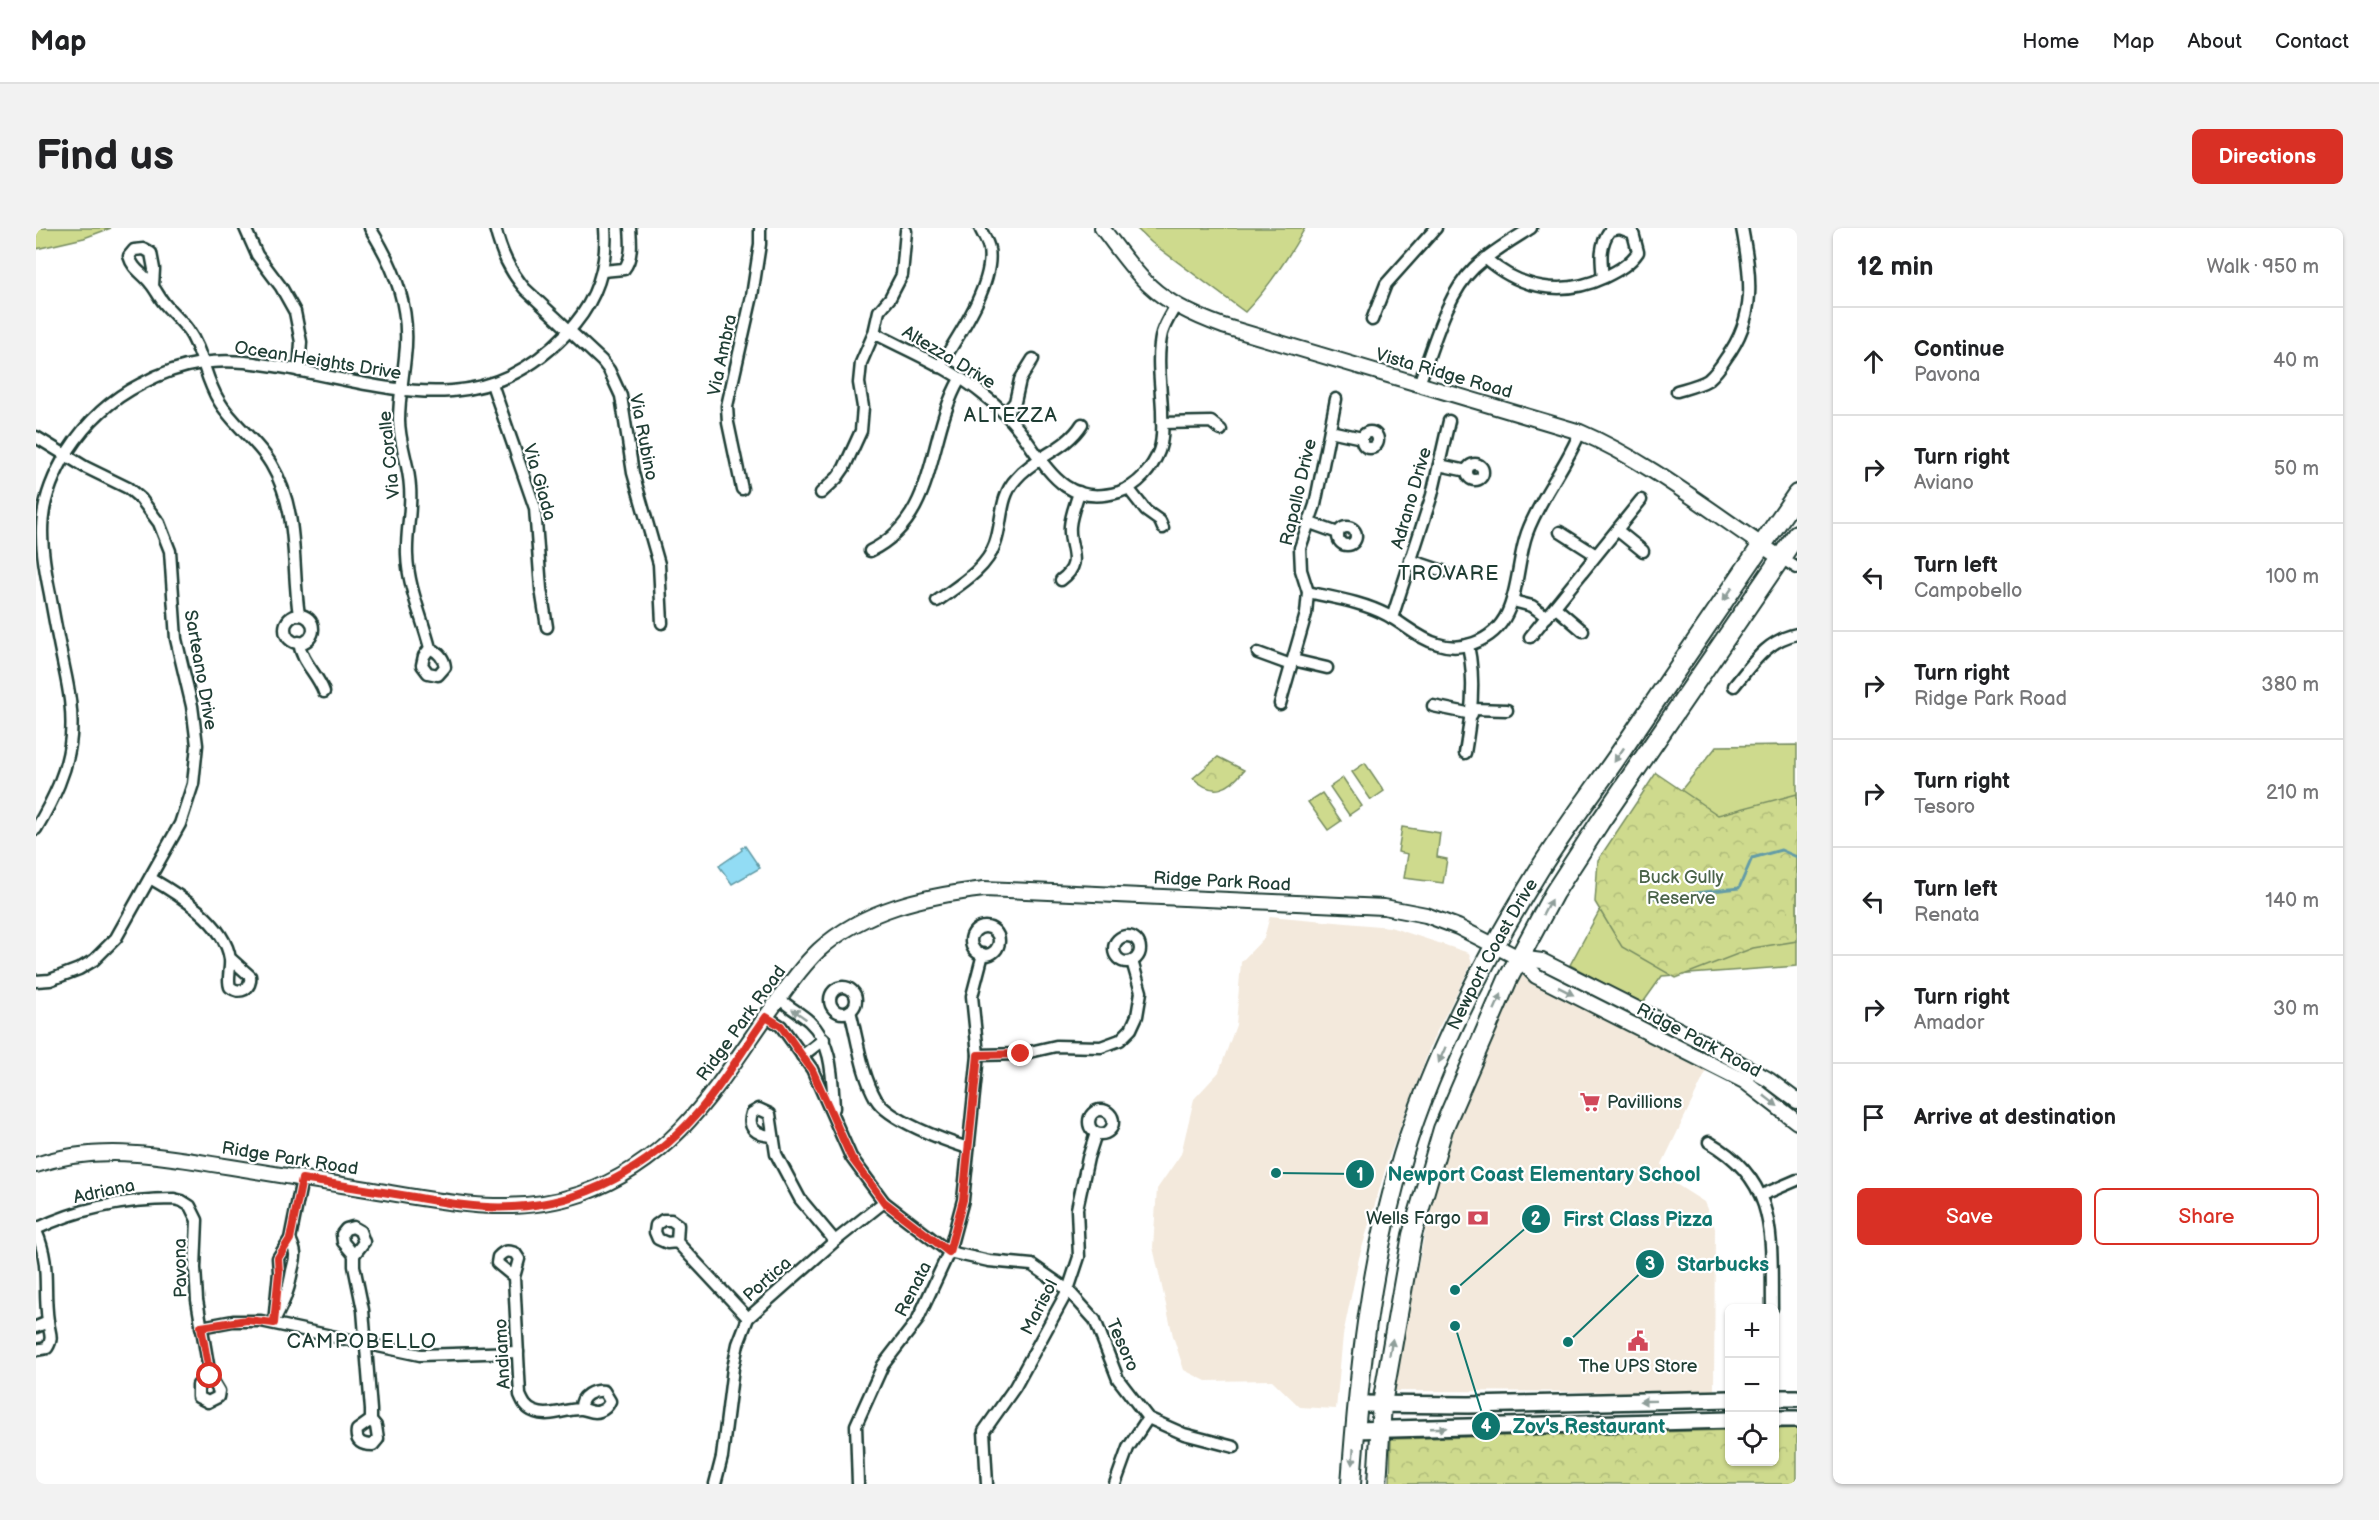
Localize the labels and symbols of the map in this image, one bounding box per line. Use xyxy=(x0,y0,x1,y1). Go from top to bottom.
street label: Via Ambra xyxy=(704,312,741,398)
street label: Altezza Drive xyxy=(898,321,999,394)
street label: Ocean Heights Drive xyxy=(233,337,403,384)
street label: Vista Ridge Road xyxy=(1373,344,1515,403)
street label: Via Rubino xyxy=(625,392,662,482)
district label: ALTEZZA xyxy=(964,404,1058,428)
street label: Via Coralle xyxy=(374,410,405,500)
street label: Rapallo Drive xyxy=(1276,436,1321,548)
street label: Via Giada xyxy=(519,441,560,523)
street label: Adrano Drive xyxy=(1387,445,1436,551)
district label: TROVARE xyxy=(1398,562,1500,586)
one-way arrow xyxy=(1723,585,1734,602)
street label: Sarteano Drive xyxy=(180,609,221,732)
one-way arrow xyxy=(1614,747,1625,763)
street label: Ridge Park Road xyxy=(1153,867,1291,896)
park label: Buck Gully Reserve xyxy=(1638,867,1725,909)
street label: Newport Coast Drive xyxy=(1443,875,1542,1033)
one-way arrow xyxy=(1542,898,1552,915)
street label: Ridge Park Road xyxy=(692,961,790,1085)
one-way arrow xyxy=(1558,986,1575,996)
one-way arrow xyxy=(1493,992,1503,1010)
street label: Ridge Park Road xyxy=(1633,999,1765,1082)
one-way arrow xyxy=(791,1008,807,1020)
route end xyxy=(1007,1040,1033,1066)
one-way arrow xyxy=(1437,1046,1447,1064)
supermarket icon: Pavillions xyxy=(1578,1090,1602,1114)
place label: Pavillions xyxy=(1607,1092,1682,1113)
one-way arrow xyxy=(1763,1094,1779,1107)
street label: Ridge Park Road xyxy=(220,1137,360,1180)
callout: Newport Coast Elementary School xyxy=(1345,1155,1712,1193)
text: Newport Coast Elementary School xyxy=(1387,1163,1701,1187)
text: 1 xyxy=(1356,1165,1364,1186)
street label: Adriana xyxy=(71,1175,137,1208)
callout: First Class Pizza xyxy=(1521,1200,1725,1238)
bank icon: Wells Fargo xyxy=(1466,1206,1490,1230)
place label: Wells Fargo xyxy=(1366,1208,1461,1229)
text: First Class Pizza xyxy=(1563,1208,1713,1232)
text: 2 xyxy=(1531,1209,1542,1230)
street label: Pavona xyxy=(169,1238,192,1298)
callout: Starbucks xyxy=(1635,1245,1782,1283)
street label: Portica xyxy=(739,1252,796,1306)
text: Starbucks xyxy=(1677,1253,1769,1277)
text: 3 xyxy=(1645,1254,1655,1275)
street label: Renata xyxy=(891,1258,936,1320)
street label: Marisol xyxy=(1017,1276,1062,1339)
street label: Tesoro xyxy=(1102,1316,1143,1375)
street label: Andiamo xyxy=(490,1318,515,1390)
public building icon: The UPS Store xyxy=(1626,1329,1650,1353)
district label: CAMPOBELLO xyxy=(286,1330,438,1354)
one-way arrow xyxy=(1387,1337,1396,1356)
place label: The UPS Store xyxy=(1579,1356,1698,1377)
route start xyxy=(196,1362,222,1388)
one-way arrow xyxy=(1639,1396,1658,1406)
callout: Zov's Restaurant xyxy=(1471,1407,1677,1445)
text: Zov's Restaurant xyxy=(1513,1415,1666,1439)
text: 4 xyxy=(1481,1416,1492,1437)
one-way arrow xyxy=(1429,1423,1448,1433)
one-way arrow xyxy=(1348,1448,1358,1467)

